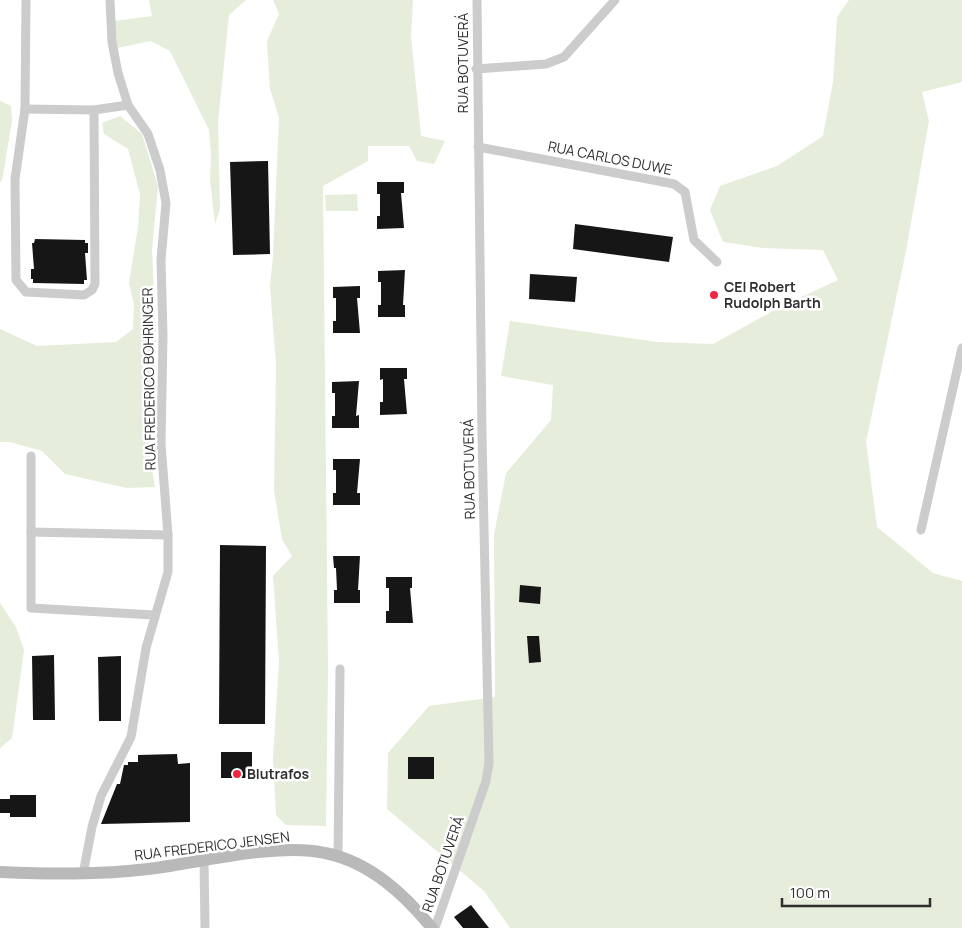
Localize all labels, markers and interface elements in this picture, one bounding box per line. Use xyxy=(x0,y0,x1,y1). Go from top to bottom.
street label: RUA BOTUVERÁ xyxy=(453,13,472,113)
street label: RUA CARLOS DUWE xyxy=(546,136,674,179)
place label: CEI Robert Rudolph Barth xyxy=(724,277,821,312)
street label: RUA FREDERICO BOHRINGER xyxy=(137,287,160,471)
marker: CEI Robert Rudolph Barth xyxy=(708,289,720,301)
street label: RUA BOTUVERÁ xyxy=(458,418,479,519)
place label: Blutrafos xyxy=(247,764,310,783)
marker: Blutrafos xyxy=(231,768,243,780)
street label: RUA BOTUVERÁ xyxy=(417,813,468,915)
street label: RUA FREDERICO JENSEN xyxy=(133,827,291,864)
scale bar xyxy=(782,876,930,908)
text: 100 m xyxy=(790,882,830,903)

